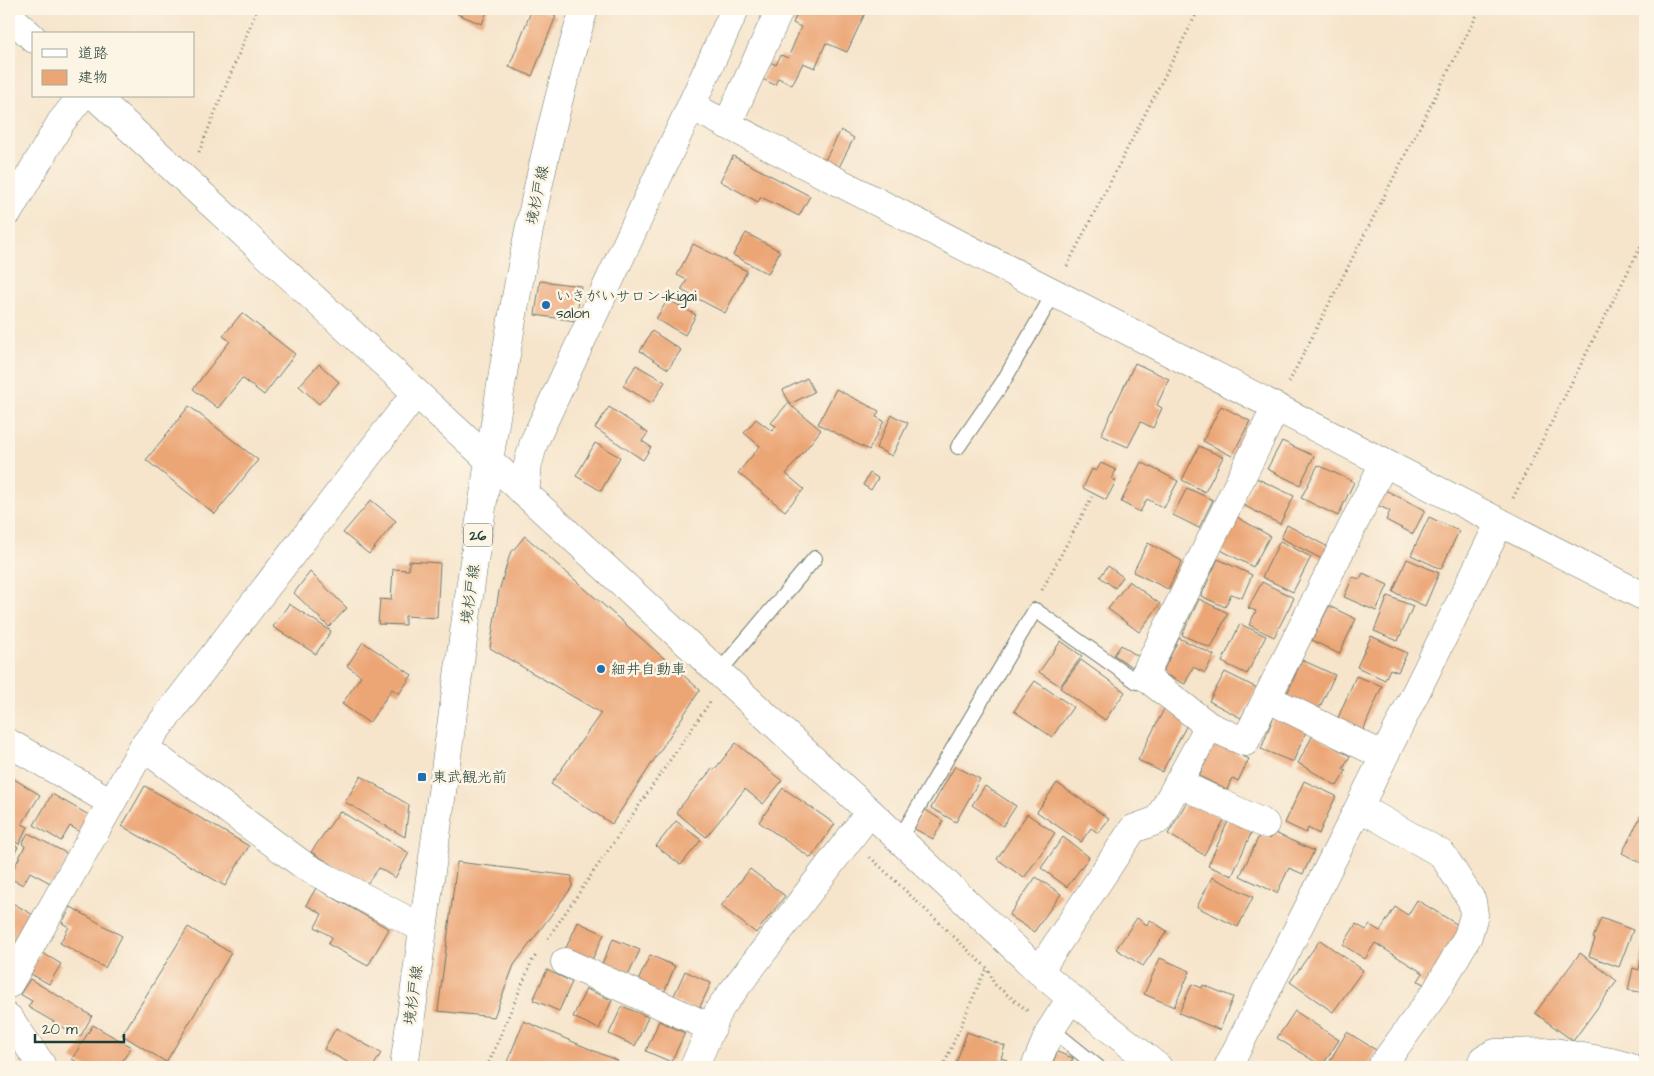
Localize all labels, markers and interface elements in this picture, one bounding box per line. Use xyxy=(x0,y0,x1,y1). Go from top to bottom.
legend xyxy=(32,32,195,98)
text: 道路 xyxy=(78,43,108,64)
text: 建物 xyxy=(78,67,108,88)
street label: 境杉戸線 xyxy=(521,164,554,227)
place label: いきがいサロン-ikigai salon xyxy=(556,286,697,324)
marker: いきがいサロン-ikigai salon xyxy=(540,299,552,311)
road number: 26 xyxy=(464,524,492,546)
street label: 境杉戸線 xyxy=(456,563,485,625)
place label: 細井自動車 xyxy=(611,659,686,680)
marker: 細井自動車 xyxy=(595,663,607,675)
place label: 東武観光前 xyxy=(432,767,507,788)
marker: 東武観光前 xyxy=(416,771,428,783)
street label: 境杉戸線 xyxy=(399,964,428,1026)
scale bar xyxy=(35,1011,124,1043)
text: 20 m xyxy=(42,1019,78,1040)

